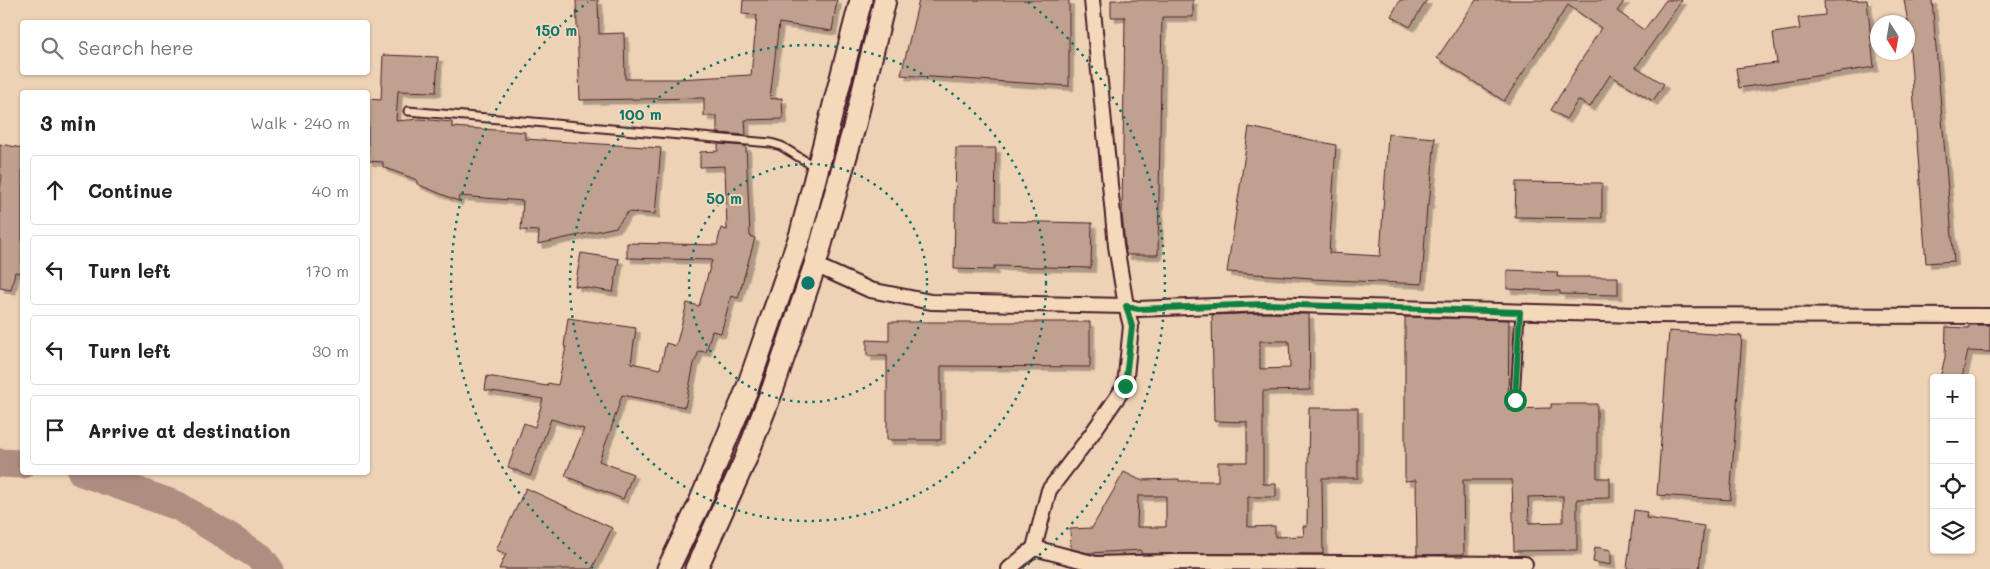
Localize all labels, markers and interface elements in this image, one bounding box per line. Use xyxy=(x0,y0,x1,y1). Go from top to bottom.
north arrow xyxy=(1870,15,1915,60)
search box xyxy=(20,20,370,75)
text: 150 m xyxy=(535,20,577,40)
icon: search xyxy=(38,34,66,62)
text: Search here xyxy=(78,35,194,60)
text: 100 m xyxy=(618,104,662,124)
text: 3 min xyxy=(40,109,96,136)
text: Walk · 240 m xyxy=(250,112,350,133)
icon: ahead xyxy=(41,176,69,204)
text: Continue xyxy=(88,178,173,203)
text: 40 m xyxy=(312,180,349,201)
text: 50 m xyxy=(706,188,742,208)
icon: left xyxy=(41,256,69,284)
text: Turn left xyxy=(88,258,171,283)
text: 170 m xyxy=(305,260,349,281)
centre of rings xyxy=(799,274,817,292)
icon: left xyxy=(41,336,69,364)
text: Turn left xyxy=(88,338,171,363)
text: 30 m xyxy=(312,340,349,361)
map controls xyxy=(1930,374,1975,554)
button: + xyxy=(1930,374,1975,419)
route end xyxy=(1114,375,1137,398)
route start xyxy=(1504,389,1527,412)
icon: arrive xyxy=(41,416,69,444)
text: Arrive at destination xyxy=(88,418,291,443)
button: − xyxy=(1930,419,1975,464)
button: locate xyxy=(1930,464,1975,509)
button: layers xyxy=(1930,509,1975,554)

